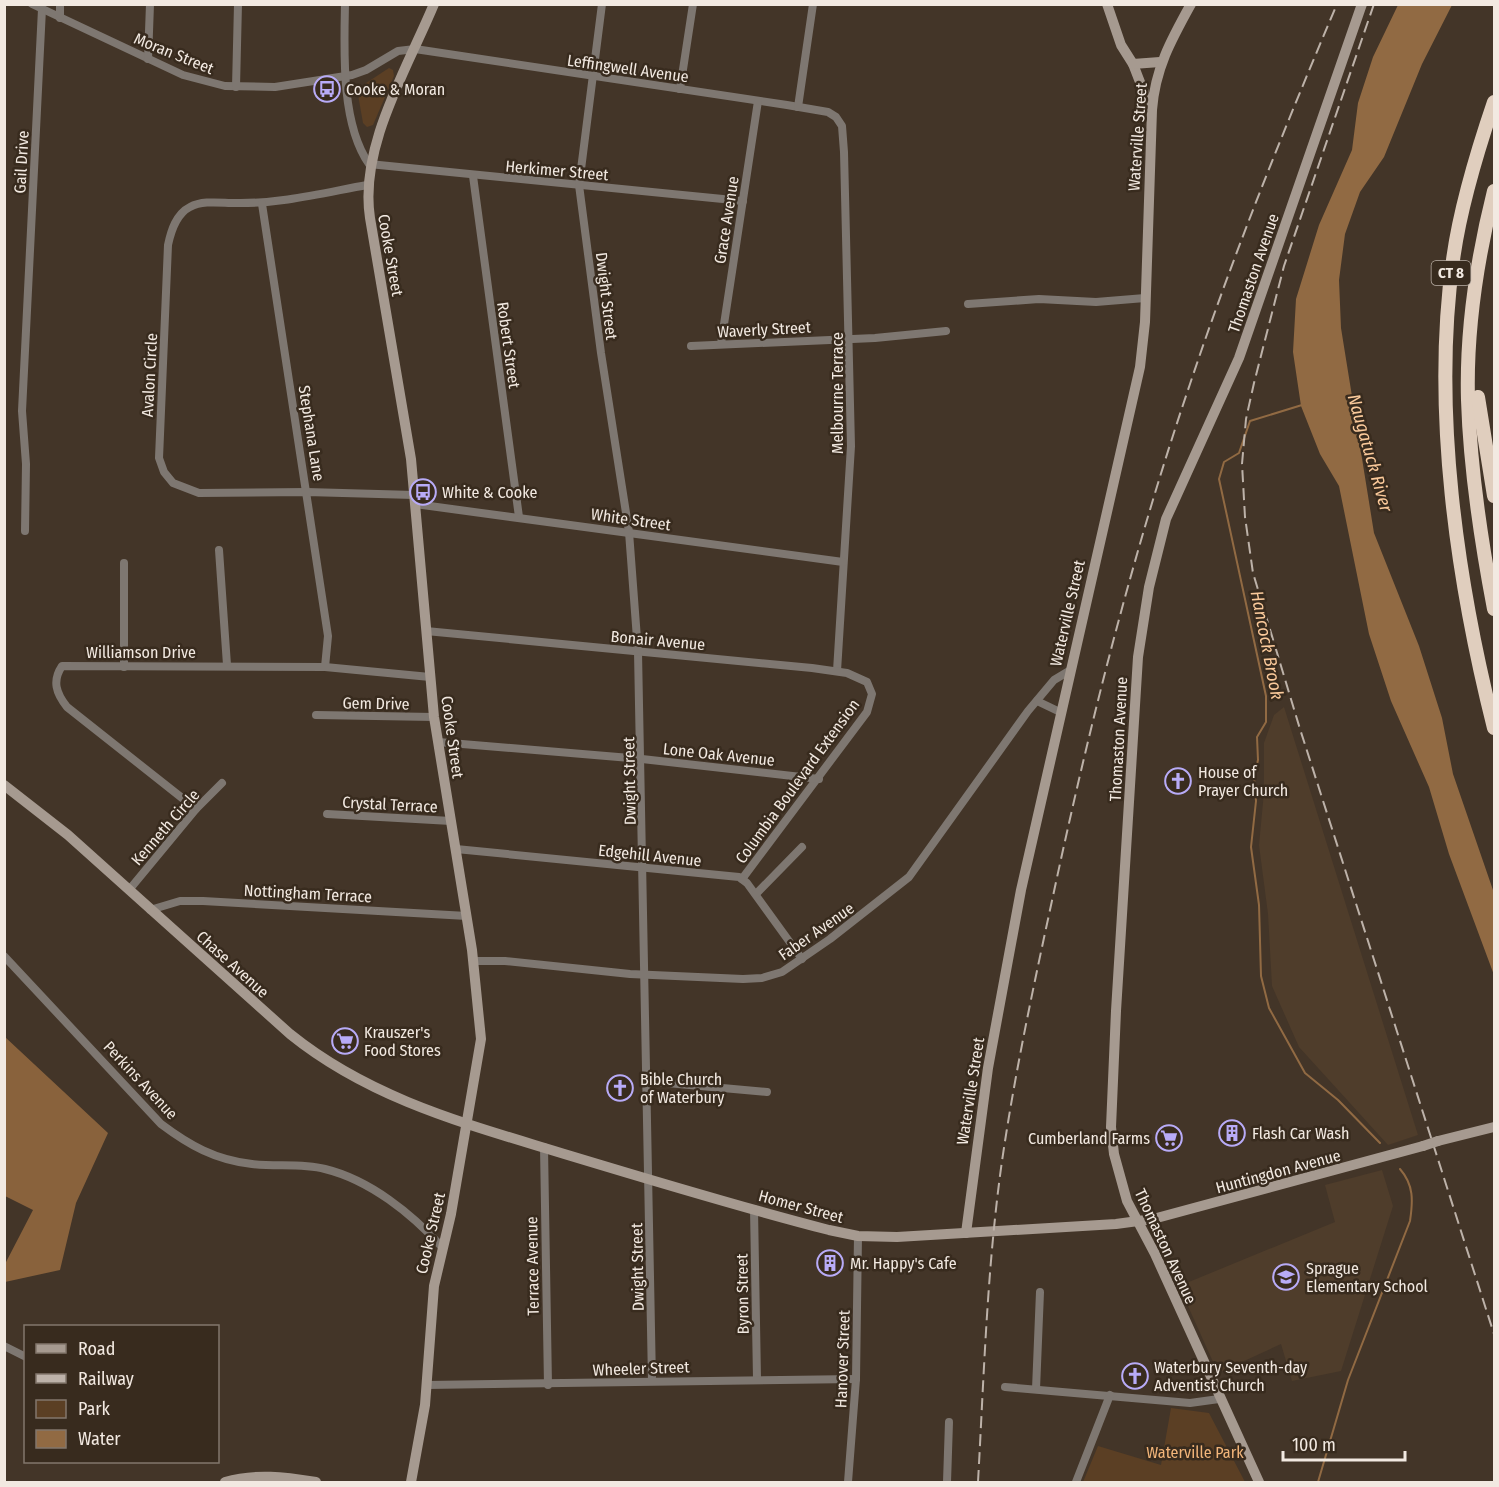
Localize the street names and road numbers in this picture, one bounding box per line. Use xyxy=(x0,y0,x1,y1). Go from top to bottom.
street label: Moran Street xyxy=(131,29,217,78)
street label: Leffingwell Avenue xyxy=(566,51,690,86)
street label: Waterville Street xyxy=(1124,82,1151,192)
street label: Gail Drive xyxy=(10,130,33,194)
street label: Herkimer Street xyxy=(505,157,610,185)
street label: Grace Avenue xyxy=(710,175,743,265)
street label: Thomaston Avenue xyxy=(1224,211,1283,335)
street label: Cooke Street xyxy=(374,213,407,298)
street label: Dwight Street xyxy=(592,251,621,342)
road number: CT 8 xyxy=(1432,261,1470,285)
street label: Robert Street xyxy=(493,301,524,390)
street label: Waverly Street xyxy=(717,318,812,341)
street label: Melbourne Terrace xyxy=(828,332,847,454)
street label: Avalon Circle xyxy=(138,333,161,417)
street label: Stephana Lane xyxy=(295,384,328,482)
street label: White Street xyxy=(590,504,673,535)
street label: Waterville Street xyxy=(1046,557,1089,668)
street label: Bonair Avenue xyxy=(610,627,706,654)
street label: Williamson Drive xyxy=(86,643,196,662)
street label: Thomaston Avenue xyxy=(1106,676,1131,802)
street label: Gem Drive xyxy=(342,693,410,714)
street label: Cooke Street xyxy=(437,695,468,780)
street label: Columbia Boulevard Extension xyxy=(731,695,863,867)
street label: Dwight Street xyxy=(619,736,640,825)
street label: Lone Oak Avenue xyxy=(662,739,776,770)
street label: Kenneth Circle xyxy=(127,785,204,869)
street label: Crystal Terrace xyxy=(342,793,438,816)
street label: Edgehill Avenue xyxy=(597,841,703,870)
street label: Nottingham Terrace xyxy=(243,881,373,906)
street label: Faber Avenue xyxy=(775,898,858,964)
street label: Chase Avenue xyxy=(193,927,273,1002)
street label: Waterville Street xyxy=(953,1035,988,1146)
street label: Perkins Avenue xyxy=(100,1037,182,1123)
street label: Huntingdon Avenue xyxy=(1213,1146,1343,1197)
street label: Homer Street xyxy=(756,1186,846,1227)
street label: Thomaston Avenue xyxy=(1131,1186,1201,1307)
street label: Cooke Street xyxy=(412,1190,449,1276)
street label: Terrace Avenue xyxy=(522,1216,543,1316)
street label: Dwight Street xyxy=(627,1222,648,1311)
street label: Byron Street xyxy=(732,1253,753,1335)
street label: Hanover Street xyxy=(831,1309,854,1408)
street label: Wheeler Street xyxy=(592,1357,691,1380)

